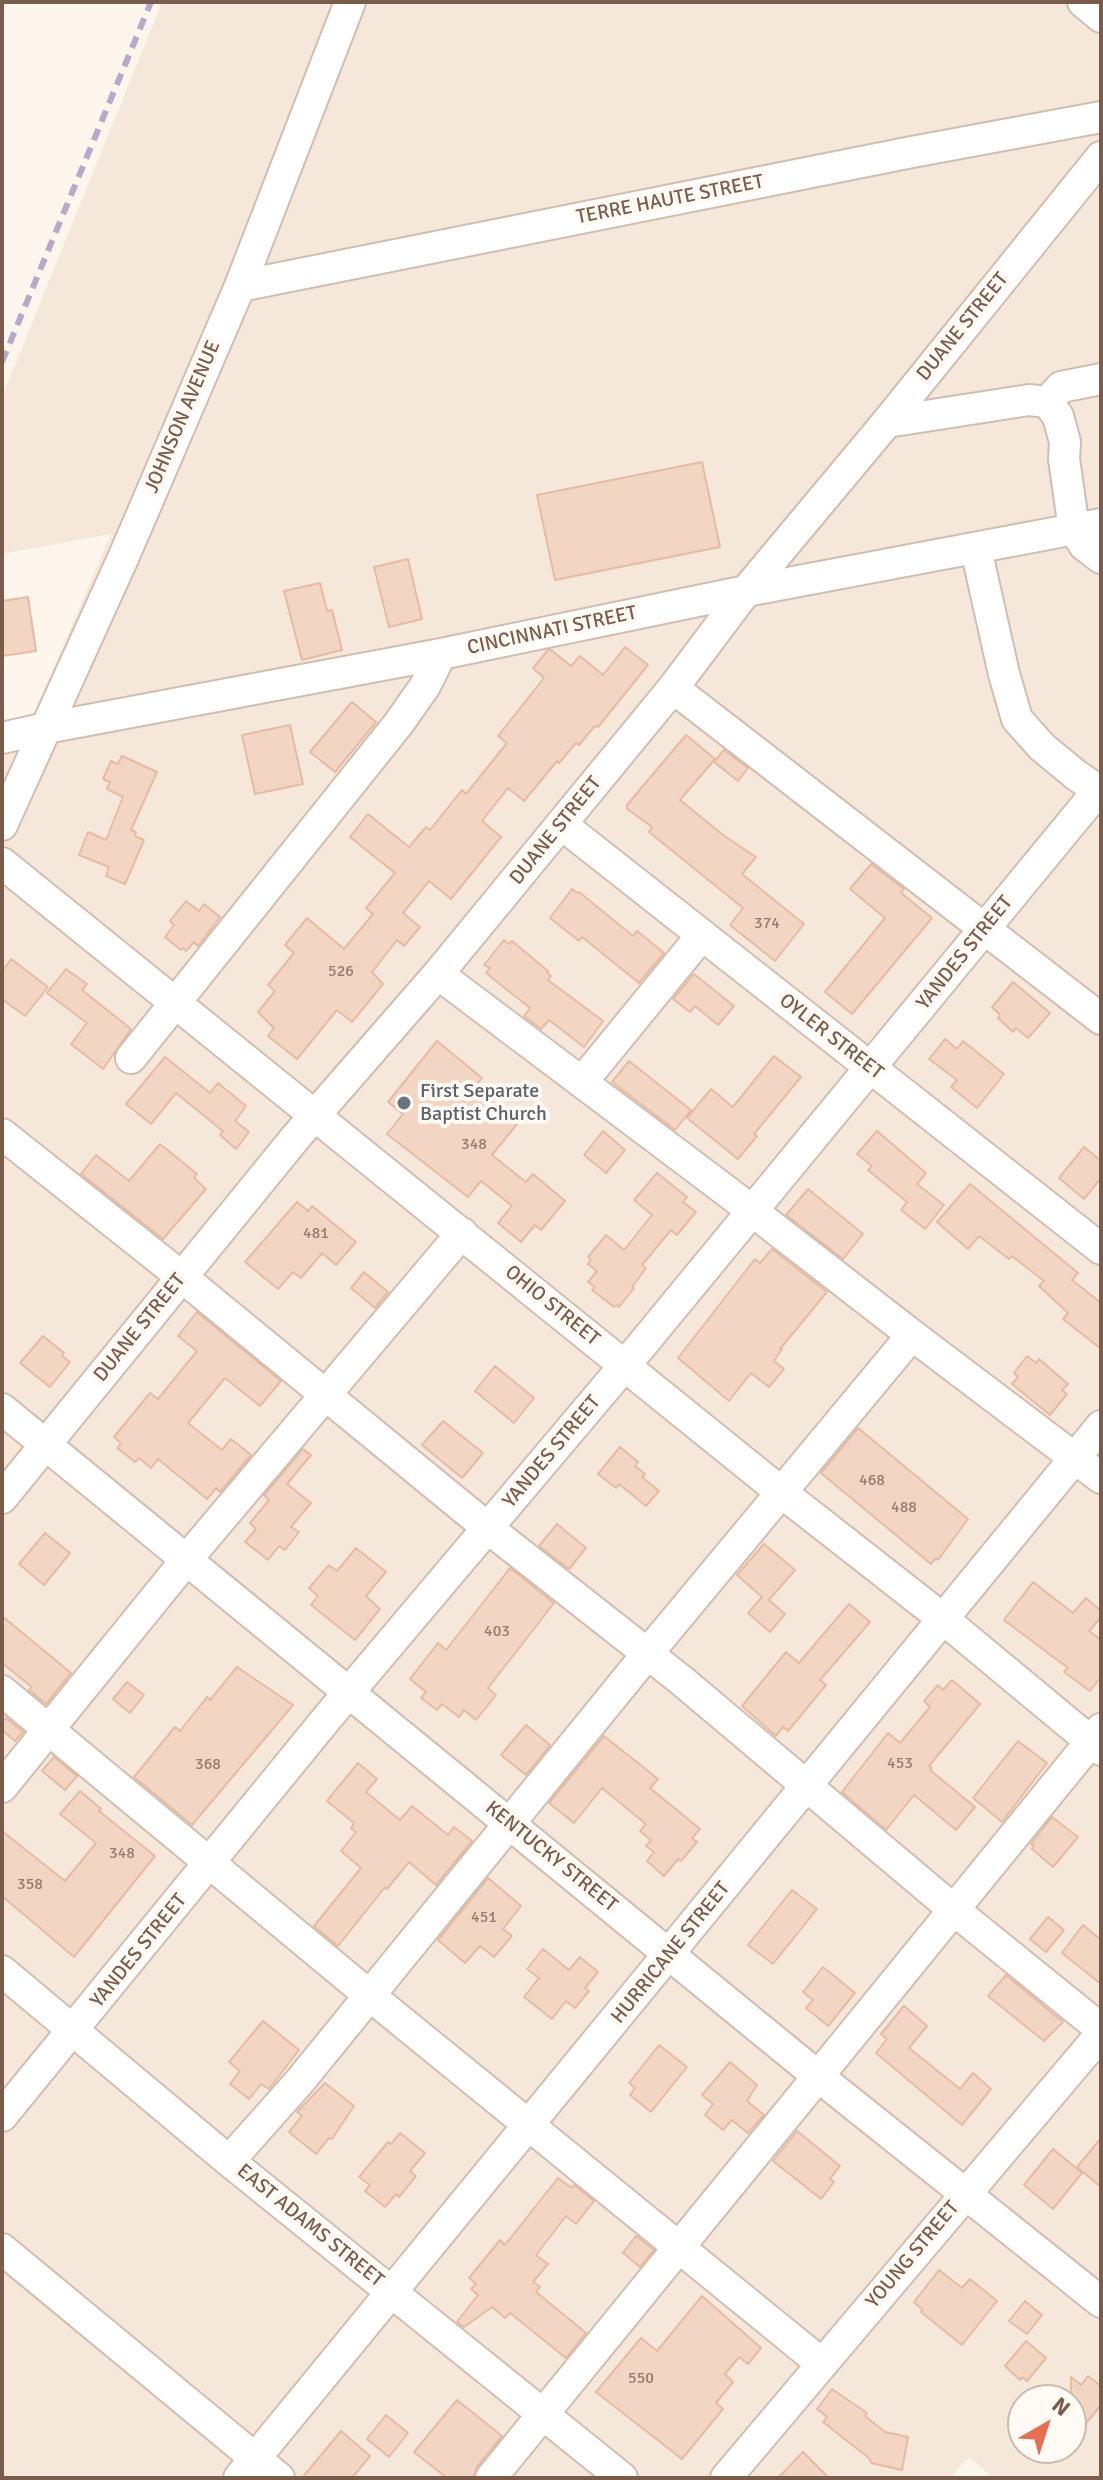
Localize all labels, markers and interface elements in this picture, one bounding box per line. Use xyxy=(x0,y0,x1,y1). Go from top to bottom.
street label: TERRE HAUTE STREET xyxy=(574,170,766,230)
street label: DUANE STREET xyxy=(912,268,1014,386)
street label: JOHNSON AVENUE xyxy=(140,337,226,497)
street label: CINCINNATI STREET xyxy=(465,601,639,661)
street label: DUANE STREET xyxy=(505,772,607,890)
street label: YANDES STREET xyxy=(912,891,1018,1015)
house number: 374 xyxy=(754,914,780,934)
house number: 526 xyxy=(328,962,354,982)
street label: OYLER STREET xyxy=(774,989,888,1085)
place label: First Separate Baptist Church xyxy=(420,1080,547,1127)
marker: First Separate Baptist Church xyxy=(395,1094,413,1112)
house number: 348 xyxy=(461,1135,487,1155)
house number: 481 xyxy=(303,1224,329,1244)
street label: OHIO STREET xyxy=(500,1260,604,1352)
street label: DUANE STREET xyxy=(89,1269,191,1387)
street label: YANDES STREET xyxy=(498,1391,606,1513)
house number: 468 xyxy=(859,1471,885,1491)
house number: 488 xyxy=(891,1498,917,1518)
house number: 403 xyxy=(484,1622,510,1642)
house number: 453 xyxy=(887,1754,913,1774)
house number: 368 xyxy=(195,1755,221,1775)
street label: KENTUCKY STREET xyxy=(480,1796,622,1918)
house number: 348 xyxy=(109,1844,135,1864)
house number: 358 xyxy=(17,1875,43,1895)
street label: HURRICANE STREET xyxy=(607,1877,735,2029)
street label: YANDES STREET xyxy=(86,1889,192,2013)
house number: 451 xyxy=(471,1908,497,1928)
street label: EAST ADAMS STREET xyxy=(232,2159,388,2293)
street label: YOUNG STREET xyxy=(861,2197,965,2313)
house number: 550 xyxy=(628,2369,654,2389)
north arrow xyxy=(1007,2384,1087,2464)
text: N xyxy=(1047,2391,1076,2422)

